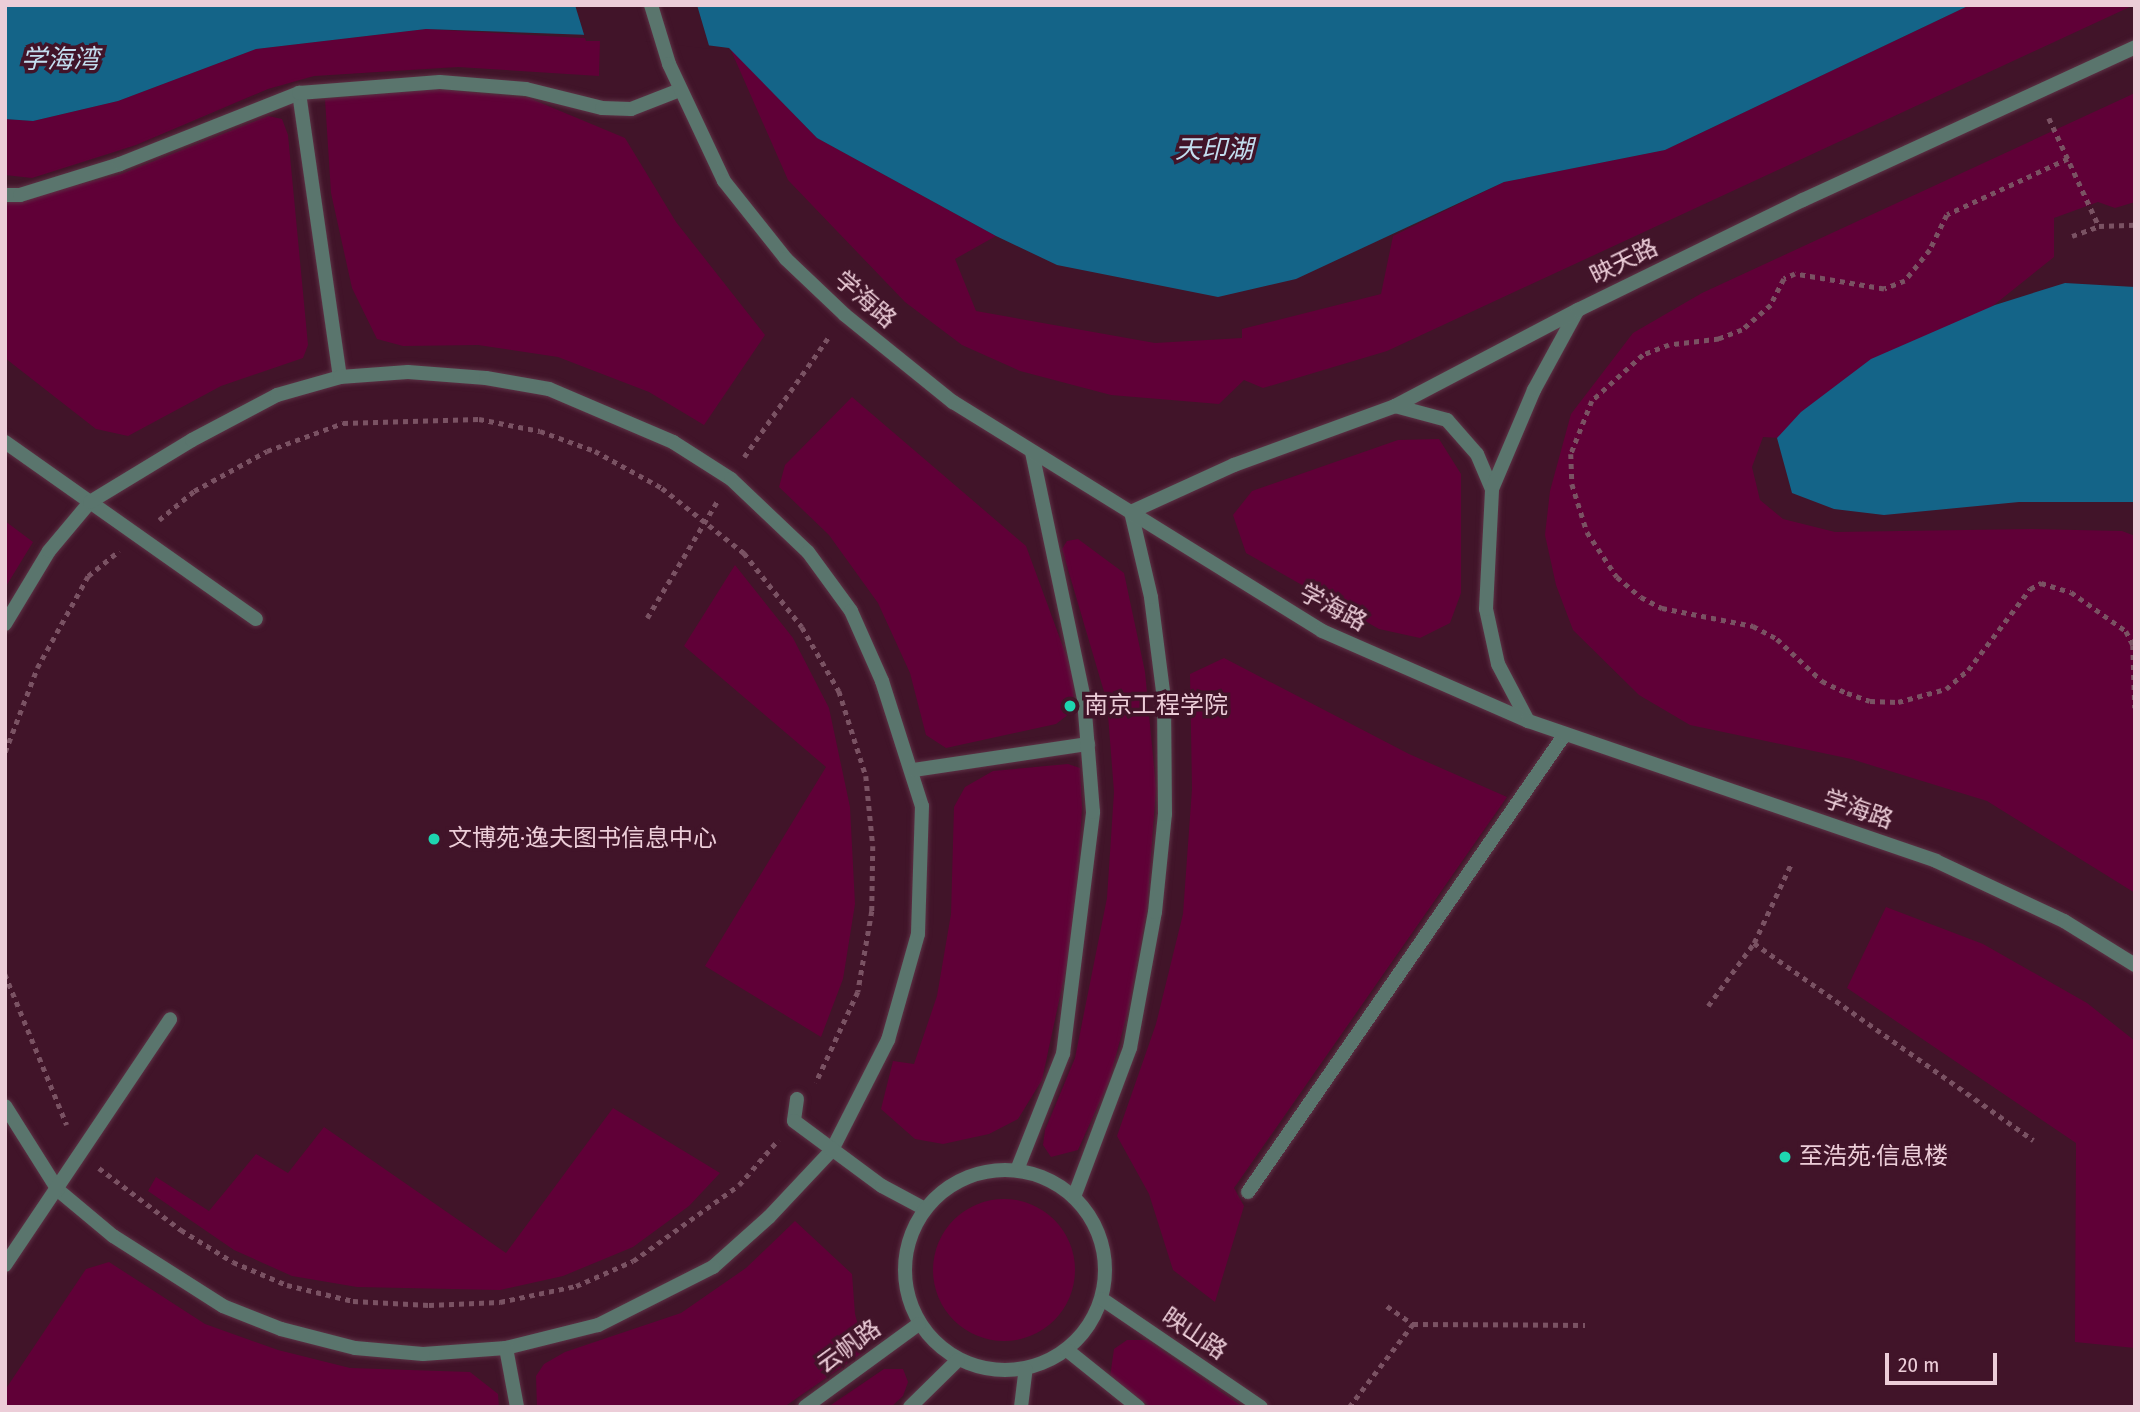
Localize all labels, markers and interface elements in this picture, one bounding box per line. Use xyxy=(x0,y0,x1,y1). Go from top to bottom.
water label: 学海湾 xyxy=(21,44,99,76)
water label: 天印湖 xyxy=(1175,134,1253,166)
street label: 映天路 xyxy=(1585,233,1663,291)
street label: 学海路 xyxy=(828,266,902,334)
street label: 学海路 xyxy=(1294,578,1372,638)
place label: 南京工程学院 xyxy=(1084,692,1228,720)
marker: 南京工程学院 xyxy=(1062,698,1078,714)
street label: 学海路 xyxy=(1819,785,1897,835)
place label: 文博苑·逸夫图书信息中心 xyxy=(448,825,717,853)
marker: 文博苑·逸夫图书信息中心 xyxy=(426,831,442,847)
place label: 至浩苑·信息楼 xyxy=(1799,1143,1948,1171)
marker: 至浩苑·信息楼 xyxy=(1777,1149,1793,1165)
street label: 映山路 xyxy=(1156,1302,1232,1366)
street label: 云帆路 xyxy=(811,1314,887,1380)
scale bar xyxy=(1888,1338,2000,1382)
text: 20 m xyxy=(1898,1352,1939,1378)

